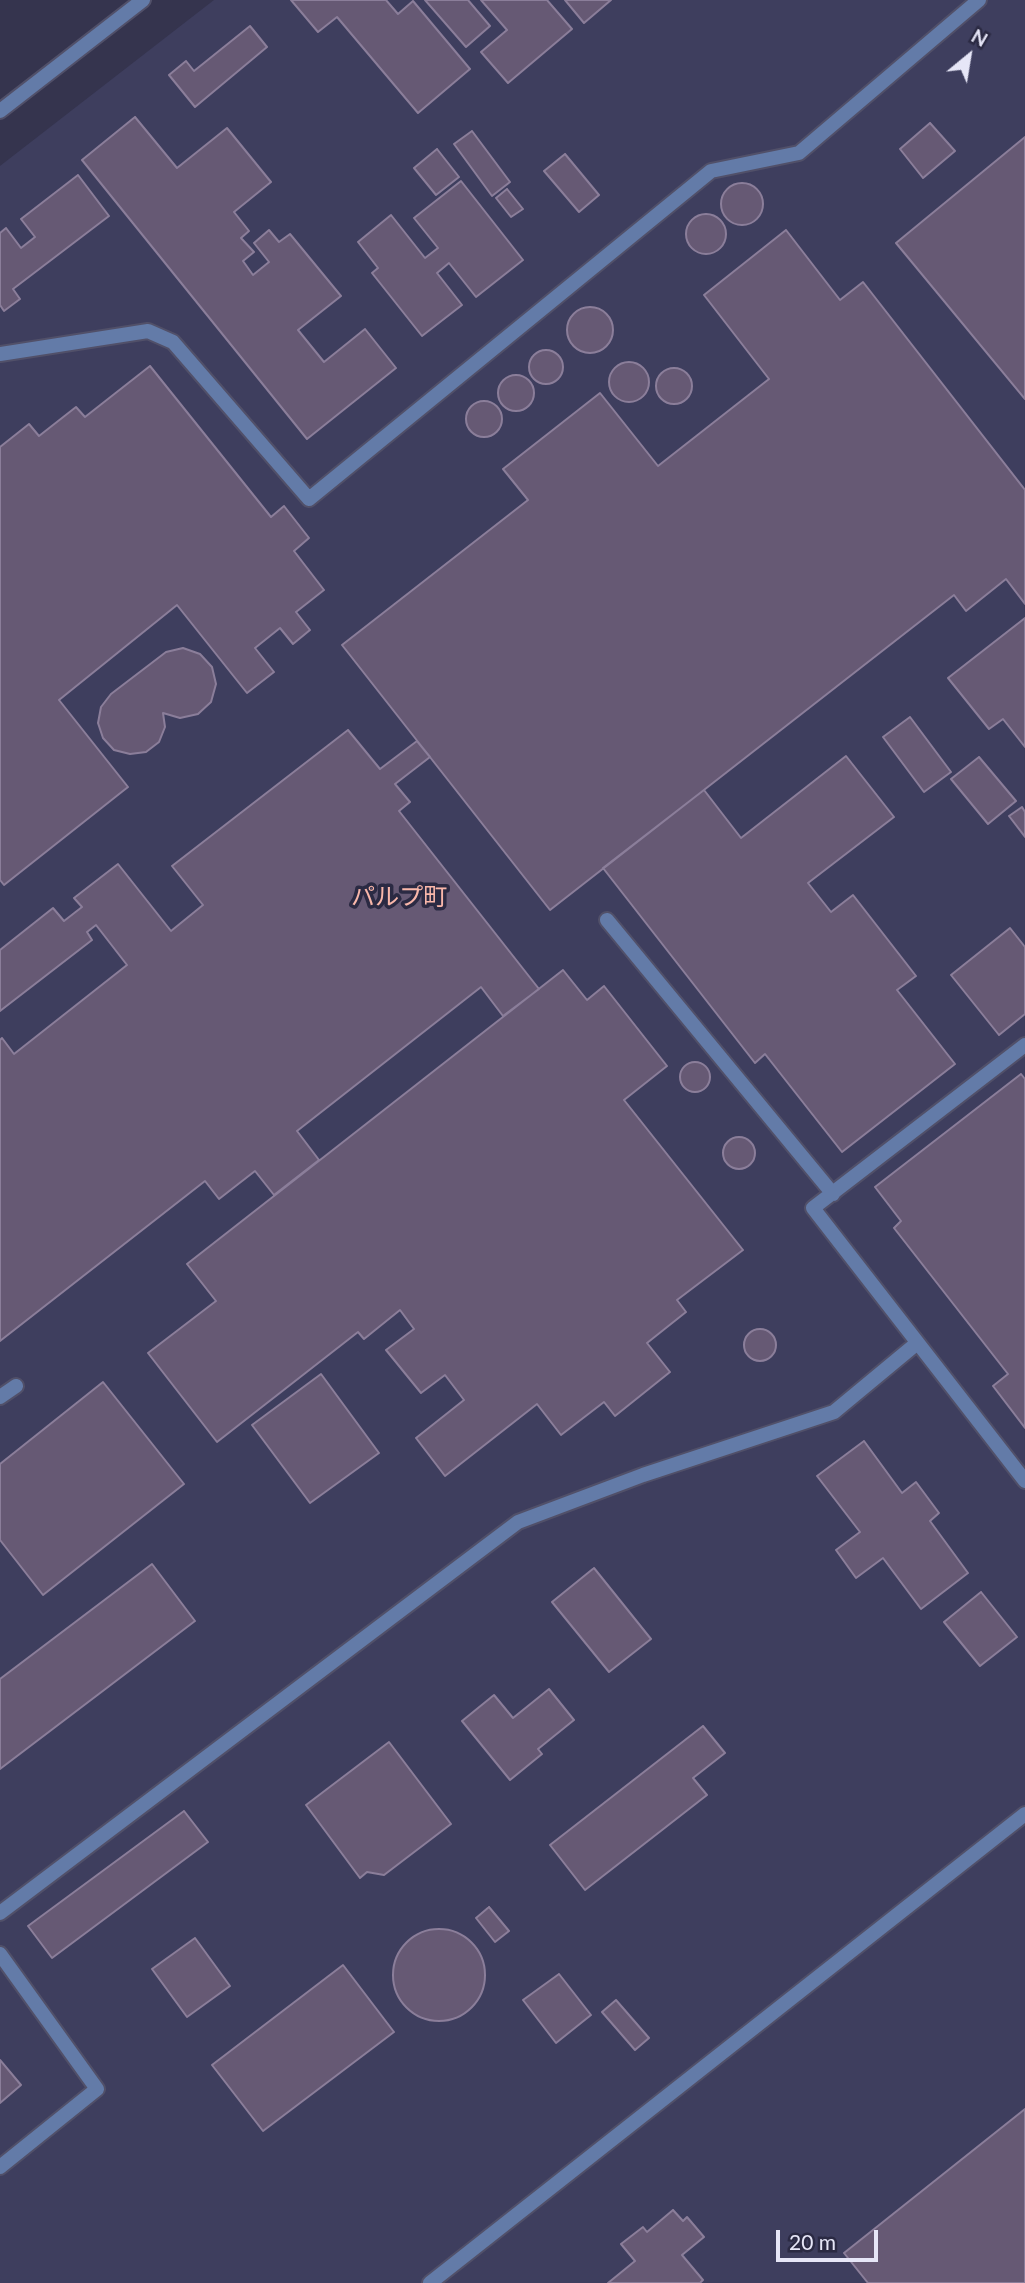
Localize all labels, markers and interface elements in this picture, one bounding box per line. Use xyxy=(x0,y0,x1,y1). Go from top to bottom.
north arrow xyxy=(934,21,1004,91)
text: N xyxy=(968,24,992,51)
district label: パルプ町 xyxy=(351,883,447,911)
scale bar xyxy=(780,2216,881,2260)
text: 20 m xyxy=(789,2229,836,2254)

